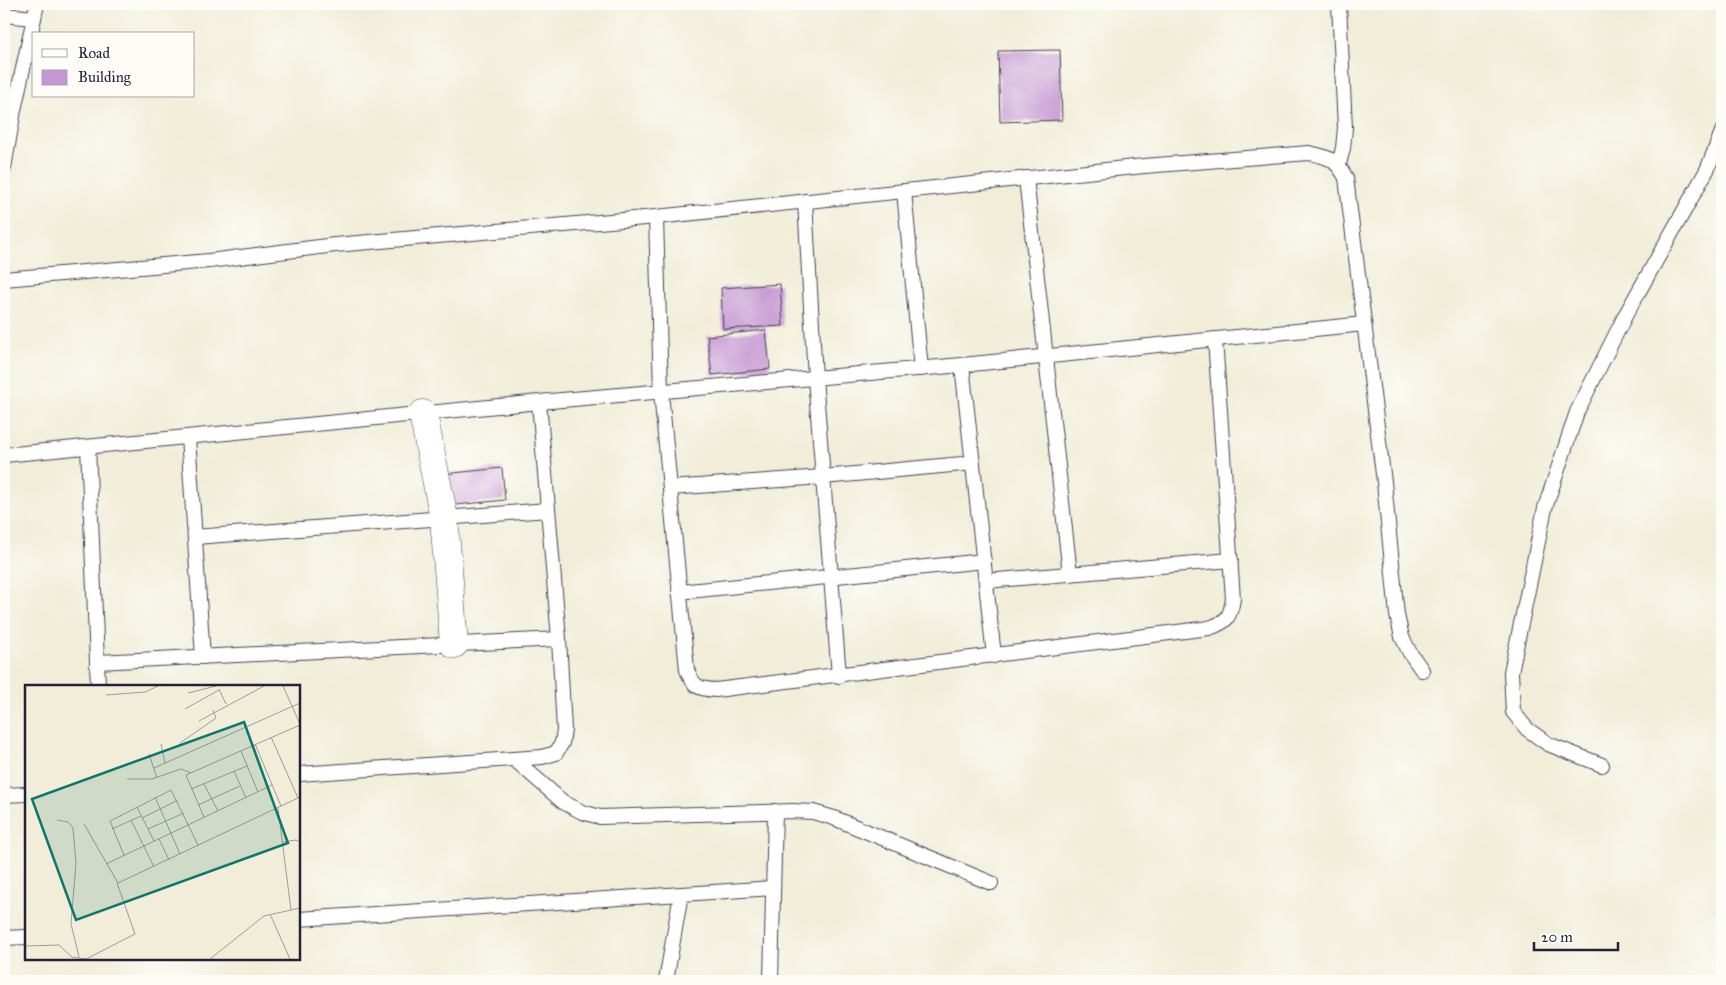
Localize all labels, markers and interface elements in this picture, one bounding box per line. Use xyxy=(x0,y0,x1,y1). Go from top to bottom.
legend xyxy=(32,32,195,98)
text: Road xyxy=(78,44,110,62)
text: Building xyxy=(78,68,132,86)
inset map xyxy=(25,685,300,960)
scale bar xyxy=(1534,920,1617,952)
text: 20 m xyxy=(1541,928,1573,946)

